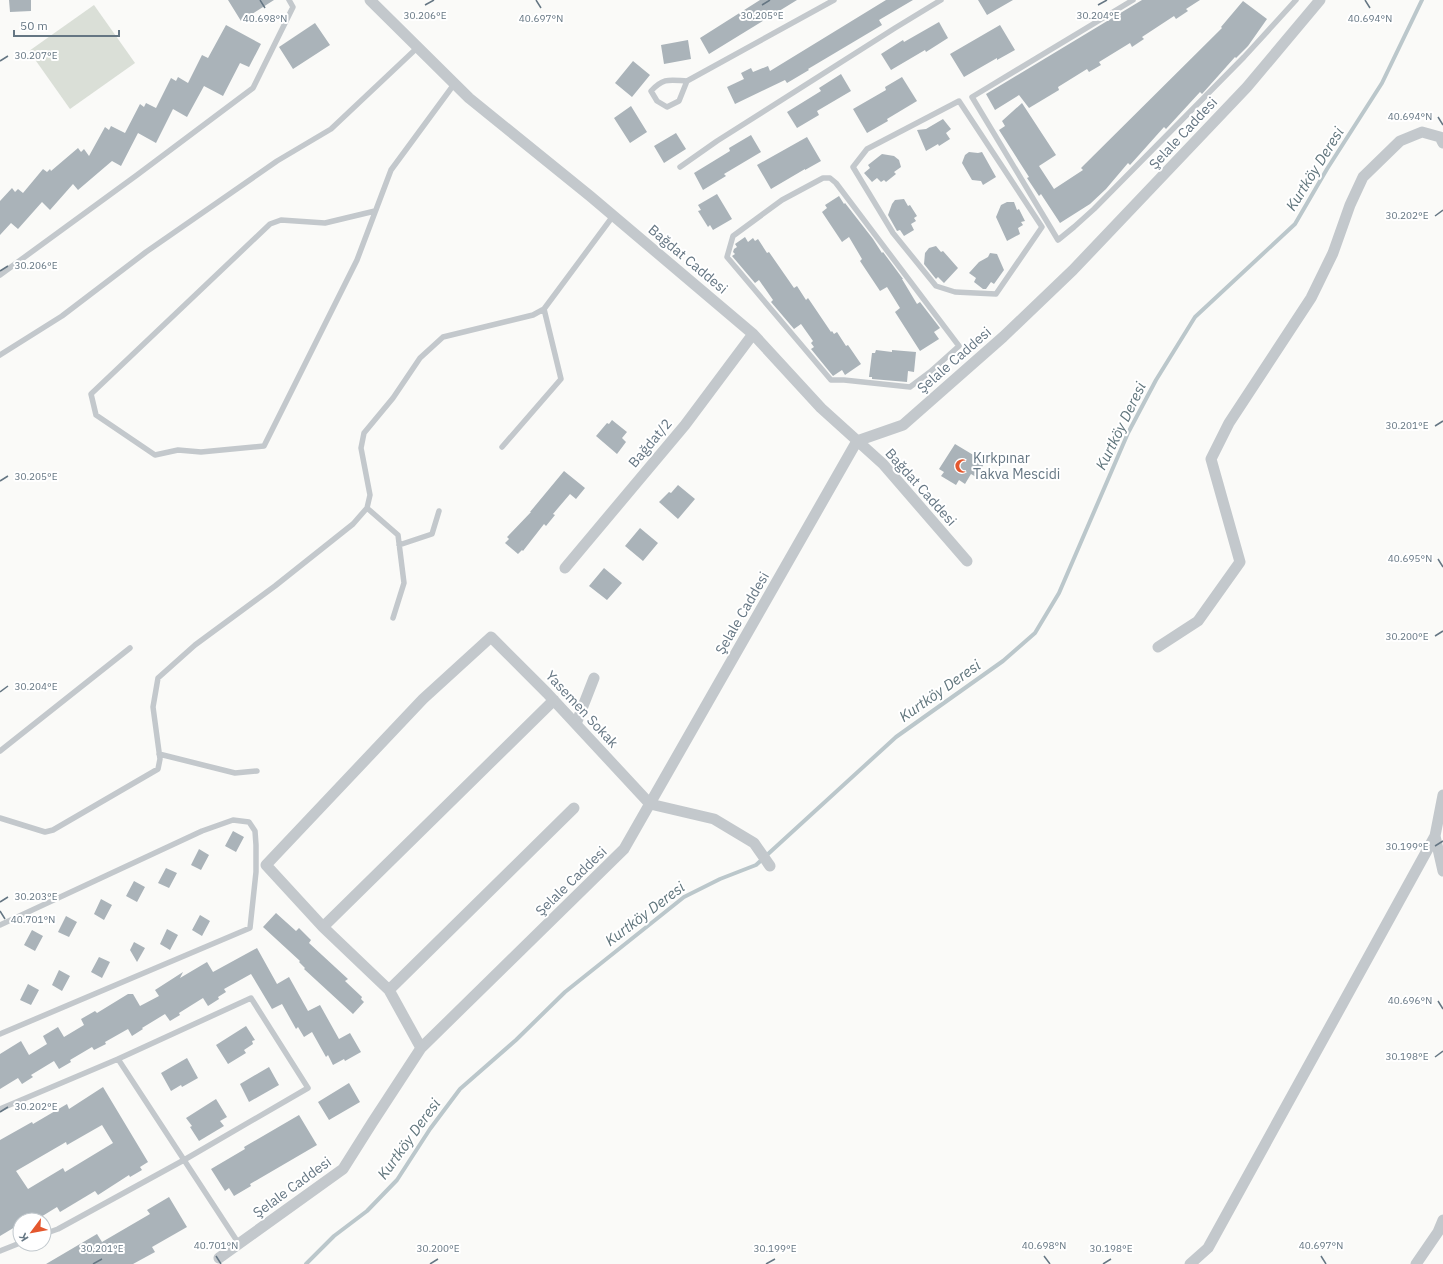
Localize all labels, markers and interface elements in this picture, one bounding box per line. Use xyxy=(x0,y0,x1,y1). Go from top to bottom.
text: 30.206°E xyxy=(403,9,447,22)
text: 30.205°E xyxy=(740,9,784,22)
text: 30.204°E xyxy=(1076,9,1120,22)
scale bar xyxy=(14,12,119,38)
text: 40.698°N xyxy=(243,12,287,25)
text: 40.697°N xyxy=(519,12,563,25)
text: 40.694°N xyxy=(1348,12,1392,25)
text: 50 m xyxy=(20,18,48,33)
text: 30.207°E xyxy=(14,49,58,62)
street label: Şelale Caddesi xyxy=(1145,93,1221,173)
text: 40.694°N xyxy=(1388,110,1432,123)
water label: Kurtköy Deresi xyxy=(1281,123,1348,214)
text: 30.202°E xyxy=(1385,209,1429,222)
street label: Bağdat Caddesi xyxy=(645,221,731,297)
text: 30.206°E xyxy=(14,259,58,272)
street label: Şelale Caddesi xyxy=(913,323,995,397)
water label: Kurtköy Deresi xyxy=(1091,379,1150,473)
street label: Bağdat/2 xyxy=(624,415,676,471)
text: 30.201°E xyxy=(1385,419,1429,432)
street label: Bağdat Caddesi xyxy=(881,444,961,530)
place label: Kırkpınar Takva Mescidi xyxy=(973,449,1060,483)
mosque icon: Kırkpınar Takva Mescidi xyxy=(954,458,970,474)
text: 30.205°E xyxy=(14,470,58,483)
text: 40.695°N xyxy=(1388,552,1432,565)
street label: Şelale Caddesi xyxy=(711,569,773,657)
text: 30.200°E xyxy=(1385,630,1429,643)
water label: Kurtköy Deresi xyxy=(895,655,984,726)
street label: Yasemen Sokak xyxy=(542,667,623,752)
text: 30.204°E xyxy=(14,680,58,693)
text: 30.199°E xyxy=(1385,840,1429,853)
street label: Şelale Caddesi xyxy=(532,842,610,920)
water label: Kurtköy Deresi xyxy=(601,877,688,950)
text: 30.203°E xyxy=(14,890,58,903)
text: 40.701°N xyxy=(11,913,55,926)
text: 40.696°N xyxy=(1388,994,1432,1007)
text: 30.198°E xyxy=(1385,1050,1429,1063)
water label: Kurtköy Deresi xyxy=(373,1095,444,1183)
text: 30.202°E xyxy=(14,1100,58,1113)
street label: Şelale Caddesi xyxy=(249,1153,335,1221)
north arrow xyxy=(12,1212,52,1252)
text: K xyxy=(15,1230,31,1244)
text: 40.701°N xyxy=(194,1239,238,1252)
text: 40.698°N xyxy=(1022,1239,1066,1252)
text: 40.697°N xyxy=(1299,1239,1343,1252)
text: 30.201°E xyxy=(80,1242,124,1255)
text: 30.200°E xyxy=(416,1242,460,1255)
text: 30.199°E xyxy=(753,1242,797,1255)
text: 30.198°E xyxy=(1089,1242,1133,1255)

